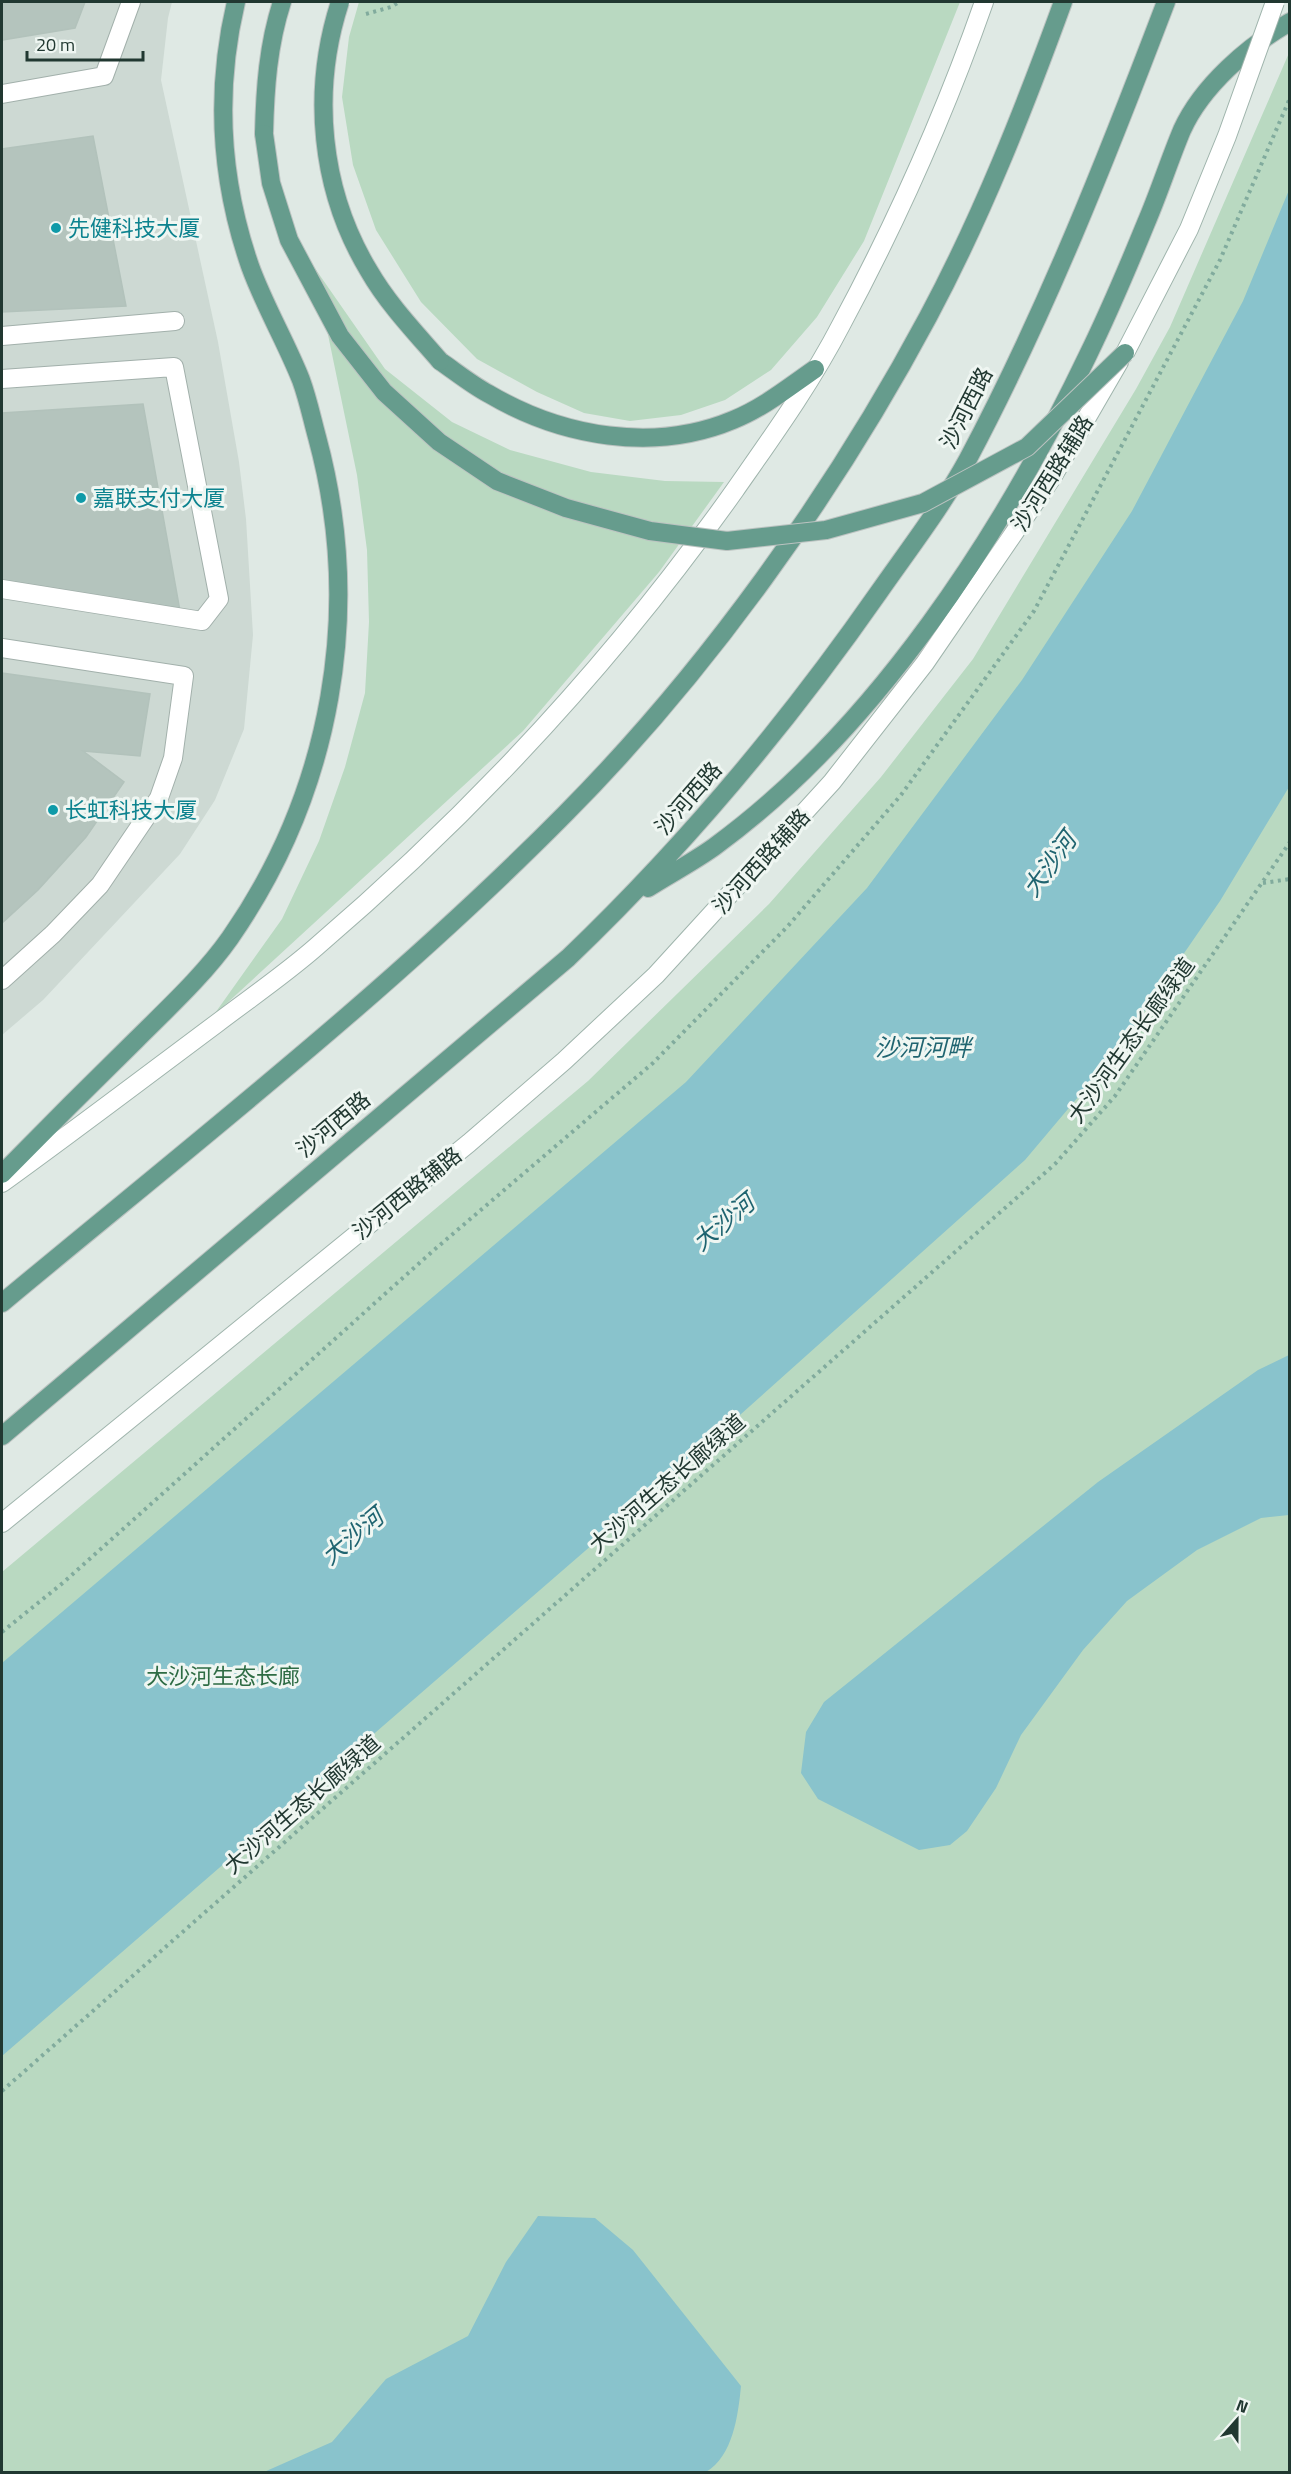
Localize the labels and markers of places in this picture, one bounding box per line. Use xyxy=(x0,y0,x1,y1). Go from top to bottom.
place label: 先健科技大厦 xyxy=(68,211,200,245)
marker: 先健科技大厦 xyxy=(49,221,63,235)
place label: 嘉联支付大厦 xyxy=(93,481,225,515)
marker: 嘉联支付大厦 xyxy=(74,491,88,505)
place label: 长虹科技大厦 xyxy=(65,793,197,827)
marker: 长虹科技大厦 xyxy=(46,803,60,817)

